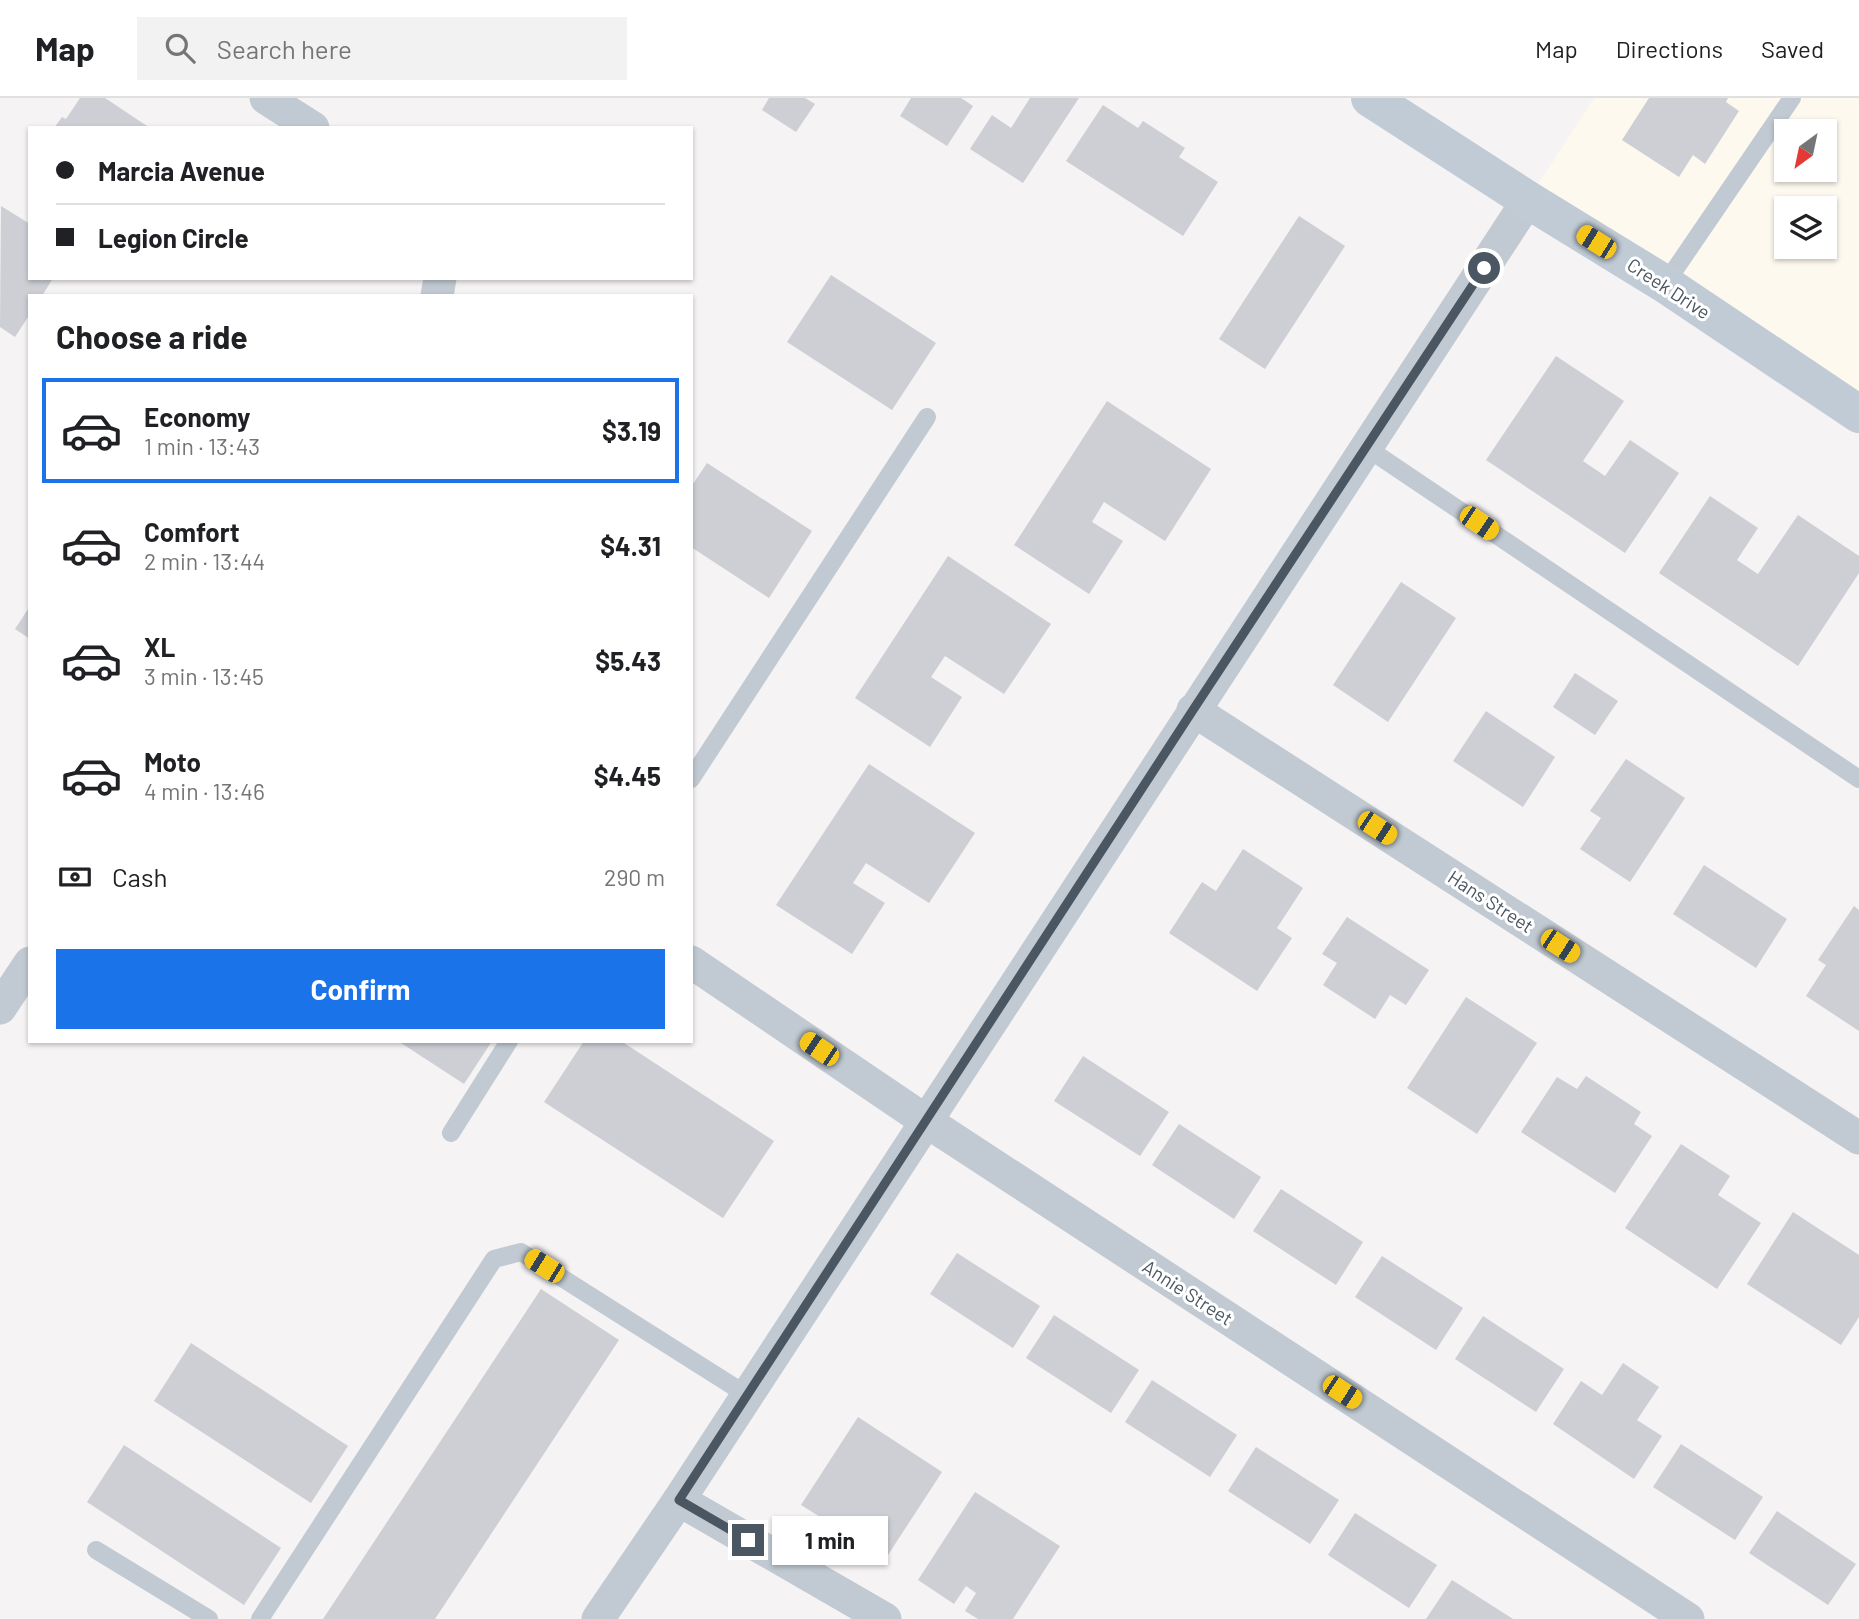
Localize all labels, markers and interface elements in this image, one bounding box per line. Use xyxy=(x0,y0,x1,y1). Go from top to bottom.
search box xyxy=(137,17,627,80)
text: Map xyxy=(35,28,95,68)
icon: search xyxy=(161,29,199,67)
text: Search here xyxy=(217,33,352,64)
text: Map xyxy=(1535,34,1578,63)
text: Directions xyxy=(1616,34,1723,63)
text: Saved xyxy=(1761,34,1824,63)
north arrow xyxy=(1774,119,1838,182)
map controls xyxy=(1774,119,1837,259)
text: Marcia Avenue xyxy=(98,155,265,186)
button: layers xyxy=(1774,196,1837,259)
text: Legion Circle xyxy=(98,222,249,253)
car xyxy=(1573,222,1620,262)
route start xyxy=(1468,252,1500,284)
street label: Creek Drive xyxy=(1623,253,1715,323)
text: Choose a ride xyxy=(56,317,248,355)
icon: car xyxy=(60,399,123,462)
text: Economy xyxy=(144,401,250,432)
text: $3.19 xyxy=(602,415,661,446)
text: 1 min · 13:43 xyxy=(144,432,260,460)
car xyxy=(1456,503,1503,543)
icon: car xyxy=(60,514,123,577)
text: Comfort xyxy=(144,516,240,547)
text: $4.31 xyxy=(600,530,661,561)
text: 2 min · 13:44 xyxy=(144,547,265,575)
icon: car xyxy=(60,629,123,692)
text: XL xyxy=(144,631,175,662)
text: $5.43 xyxy=(595,645,661,676)
text: 3 min · 13:45 xyxy=(144,662,264,690)
icon: car xyxy=(60,744,123,807)
text: Moto xyxy=(144,746,201,777)
text: $4.45 xyxy=(594,760,661,791)
text: 4 min · 13:46 xyxy=(144,777,265,805)
car xyxy=(1354,808,1401,848)
icon: cash xyxy=(56,858,94,896)
text: Cash xyxy=(112,861,167,892)
text: 290 m xyxy=(604,863,665,891)
street label: Hans Street xyxy=(1444,865,1538,937)
car xyxy=(1537,926,1584,966)
button: Confirm xyxy=(56,949,665,1029)
car xyxy=(796,1029,843,1069)
car xyxy=(521,1246,568,1286)
street label: Annie Street xyxy=(1139,1254,1237,1330)
car xyxy=(1319,1372,1366,1412)
callout: 1 min xyxy=(772,1516,888,1564)
route end xyxy=(732,1524,764,1556)
text: 1 min xyxy=(805,1526,855,1554)

